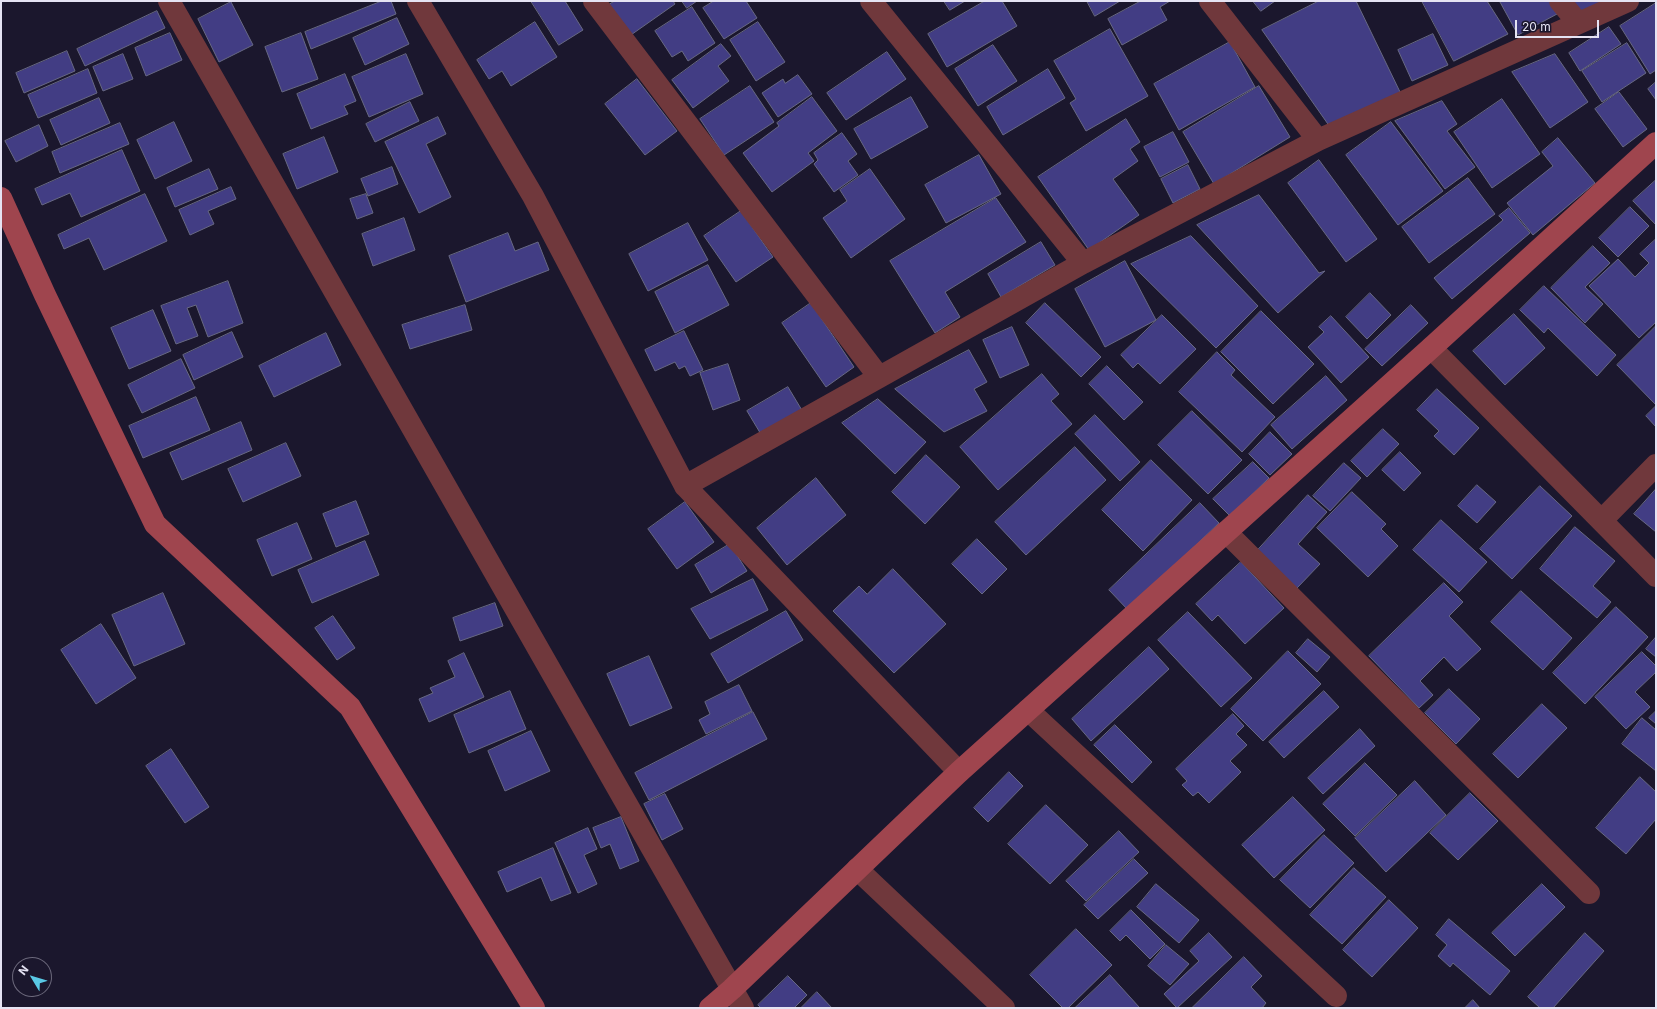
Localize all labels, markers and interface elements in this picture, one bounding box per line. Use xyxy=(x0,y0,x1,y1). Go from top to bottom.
scale bar xyxy=(1517,12,1601,38)
text: 20 m xyxy=(1522,19,1551,34)
north arrow xyxy=(12,957,52,997)
text: N xyxy=(15,963,31,978)

